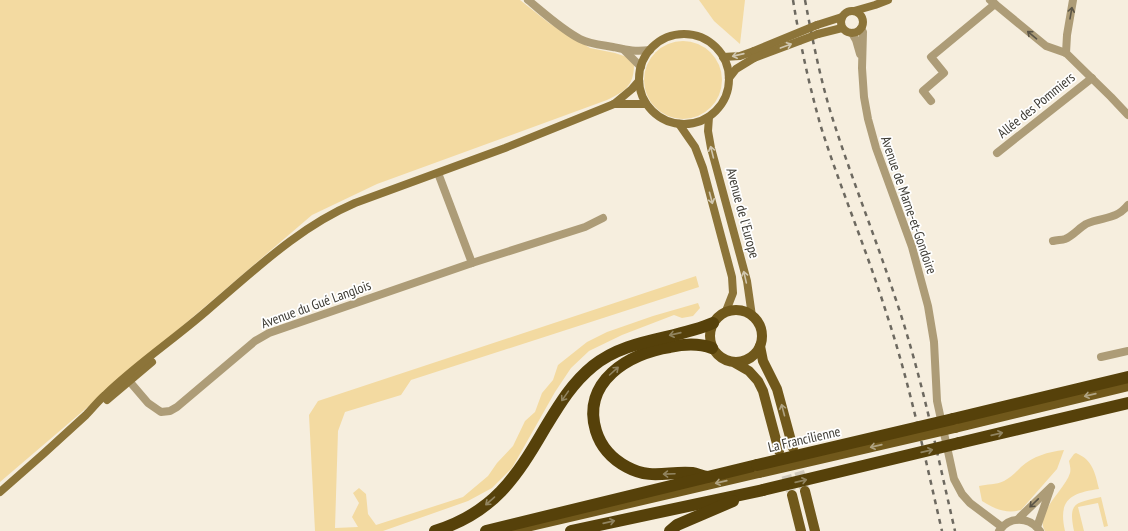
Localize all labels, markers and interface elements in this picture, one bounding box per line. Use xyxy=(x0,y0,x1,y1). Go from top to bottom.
one-way arrow xyxy=(1067,6,1075,19)
one-way arrow xyxy=(1026,30,1037,39)
one-way arrow xyxy=(780,42,792,50)
one-way arrow xyxy=(732,52,745,60)
street label: Allée des Pommiers xyxy=(994,68,1079,142)
street label: Avenue de Marne-et-Gondoire xyxy=(877,134,941,277)
one-way arrow xyxy=(708,145,716,158)
street label: Avenue de l'Europe xyxy=(722,166,764,260)
one-way arrow xyxy=(707,191,715,204)
one-way arrow xyxy=(741,271,749,284)
street label: Avenue du Gué Langlois xyxy=(259,276,374,332)
one-way arrow xyxy=(669,331,682,339)
one-way arrow xyxy=(608,367,619,376)
one-way arrow xyxy=(561,390,569,401)
one-way arrow xyxy=(1084,392,1097,400)
one-way arrow xyxy=(778,404,786,417)
street label: La Francilienne xyxy=(766,422,842,456)
one-way arrow xyxy=(990,430,1003,438)
one-way arrow xyxy=(870,443,883,450)
one-way arrow xyxy=(920,446,933,454)
one-way arrow xyxy=(663,471,676,478)
one-way arrow xyxy=(794,476,807,484)
one-way arrow xyxy=(715,479,728,487)
one-way arrow xyxy=(485,497,496,506)
one-way arrow xyxy=(1029,498,1039,508)
one-way arrow xyxy=(602,518,615,526)

